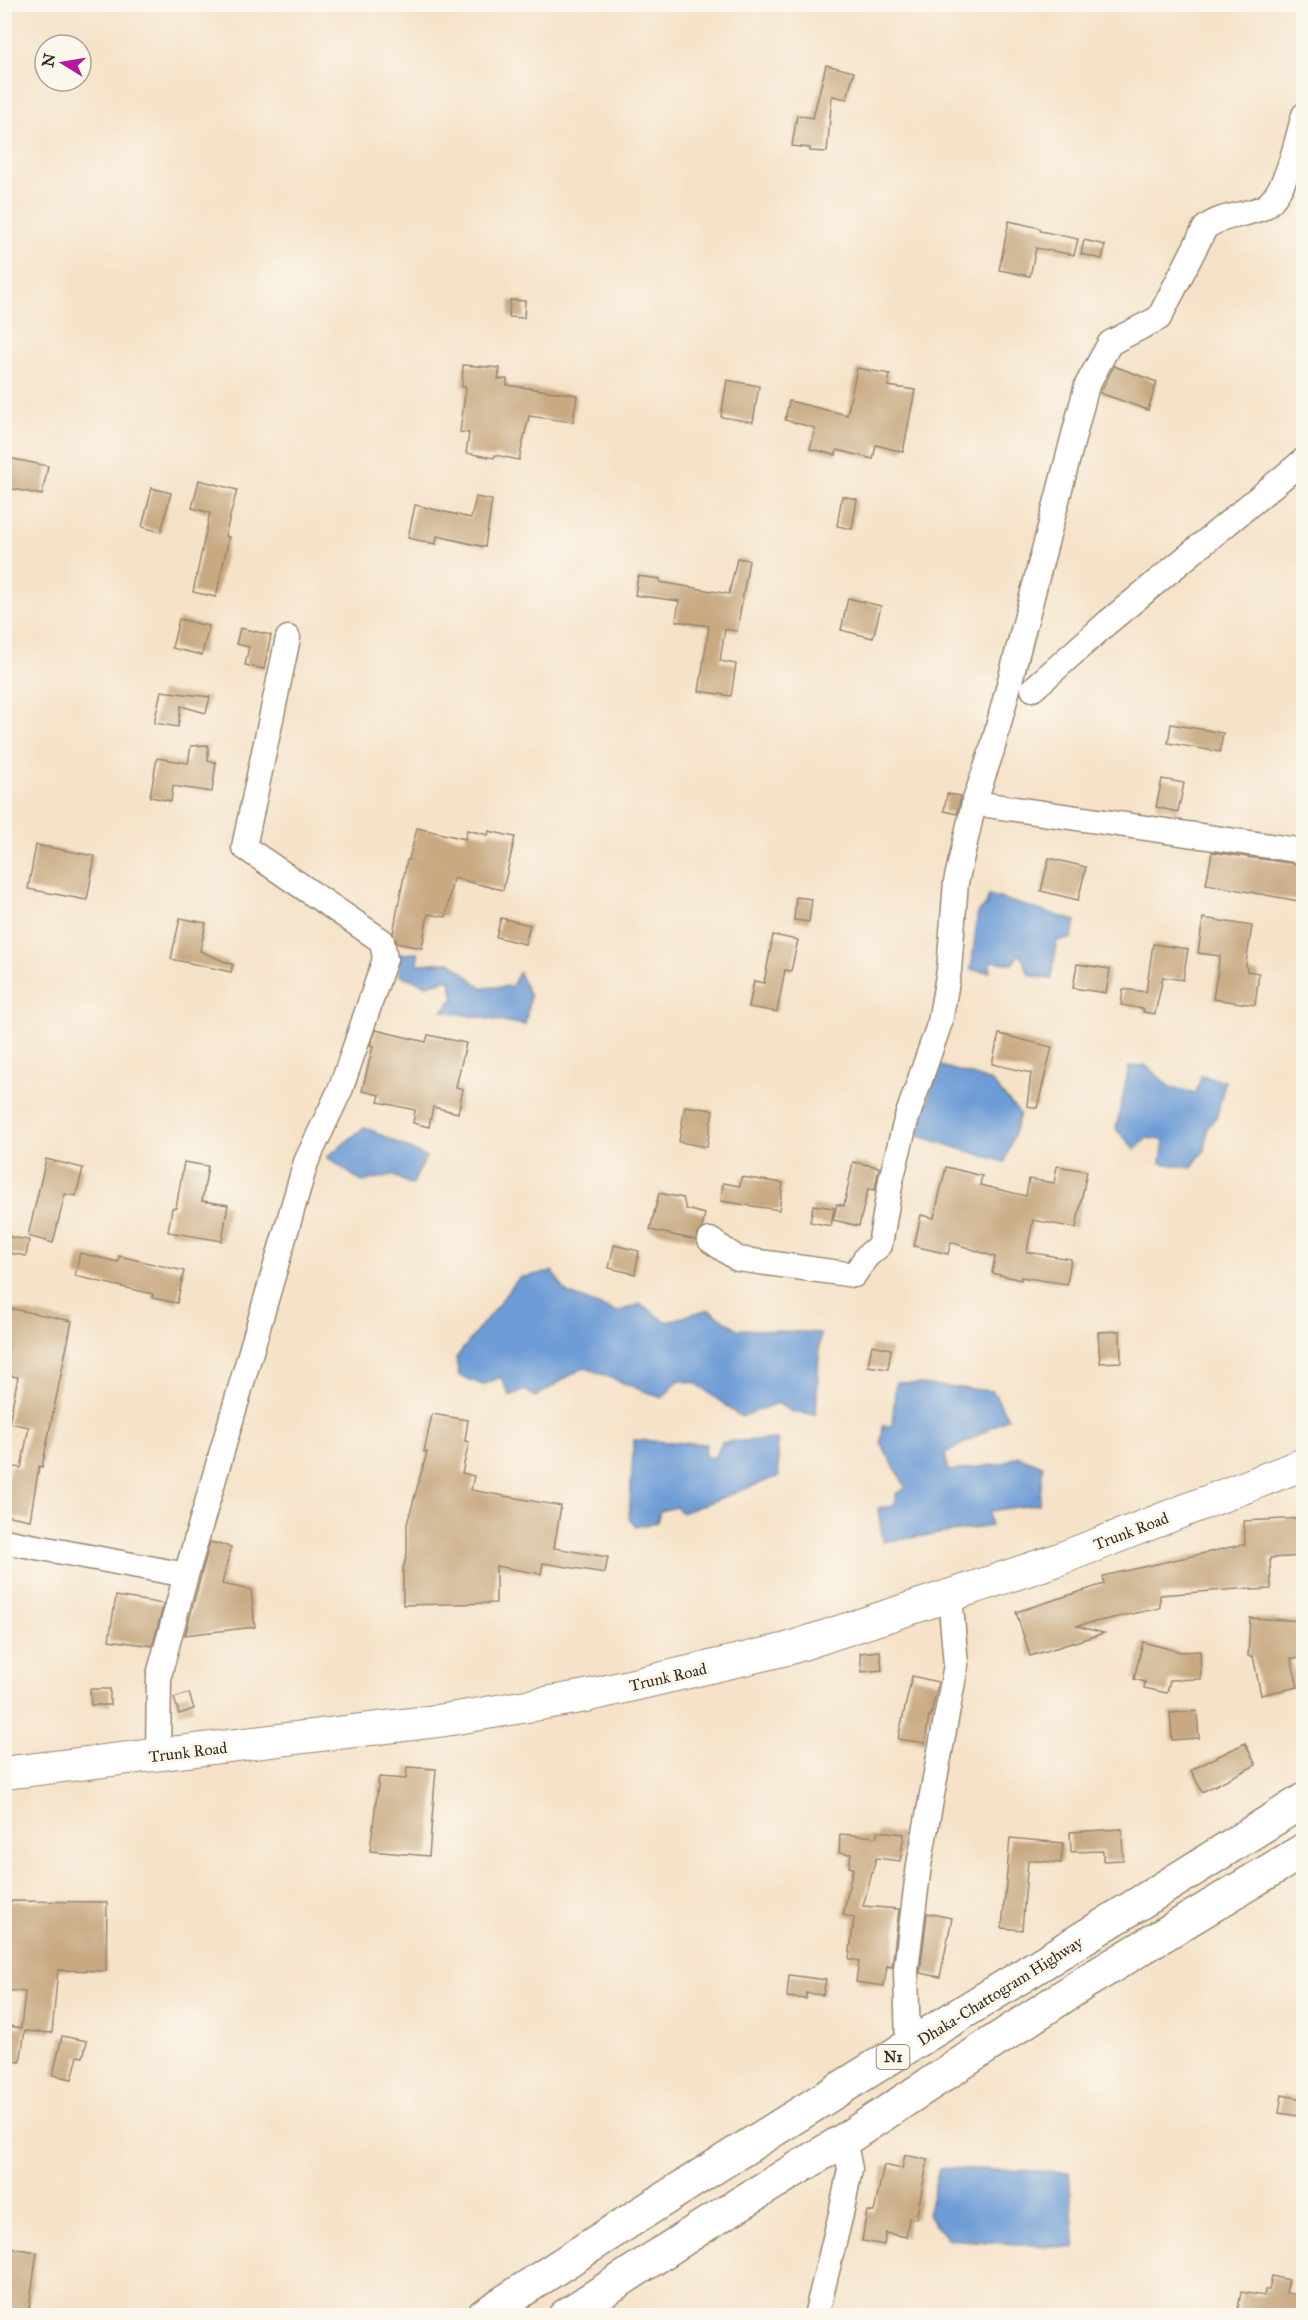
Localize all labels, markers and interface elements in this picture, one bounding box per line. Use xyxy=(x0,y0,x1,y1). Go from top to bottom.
north arrow xyxy=(33,33,93,93)
text: N xyxy=(38,51,59,69)
street label: Trunk Road xyxy=(1091,1508,1171,1554)
street label: Trunk Road xyxy=(627,1659,709,1695)
street label: Trunk Road xyxy=(148,1738,228,1766)
street label: Dhaka-Chattogram Highway xyxy=(914,1932,1087,2051)
road number: N1 xyxy=(876,2045,910,2069)

